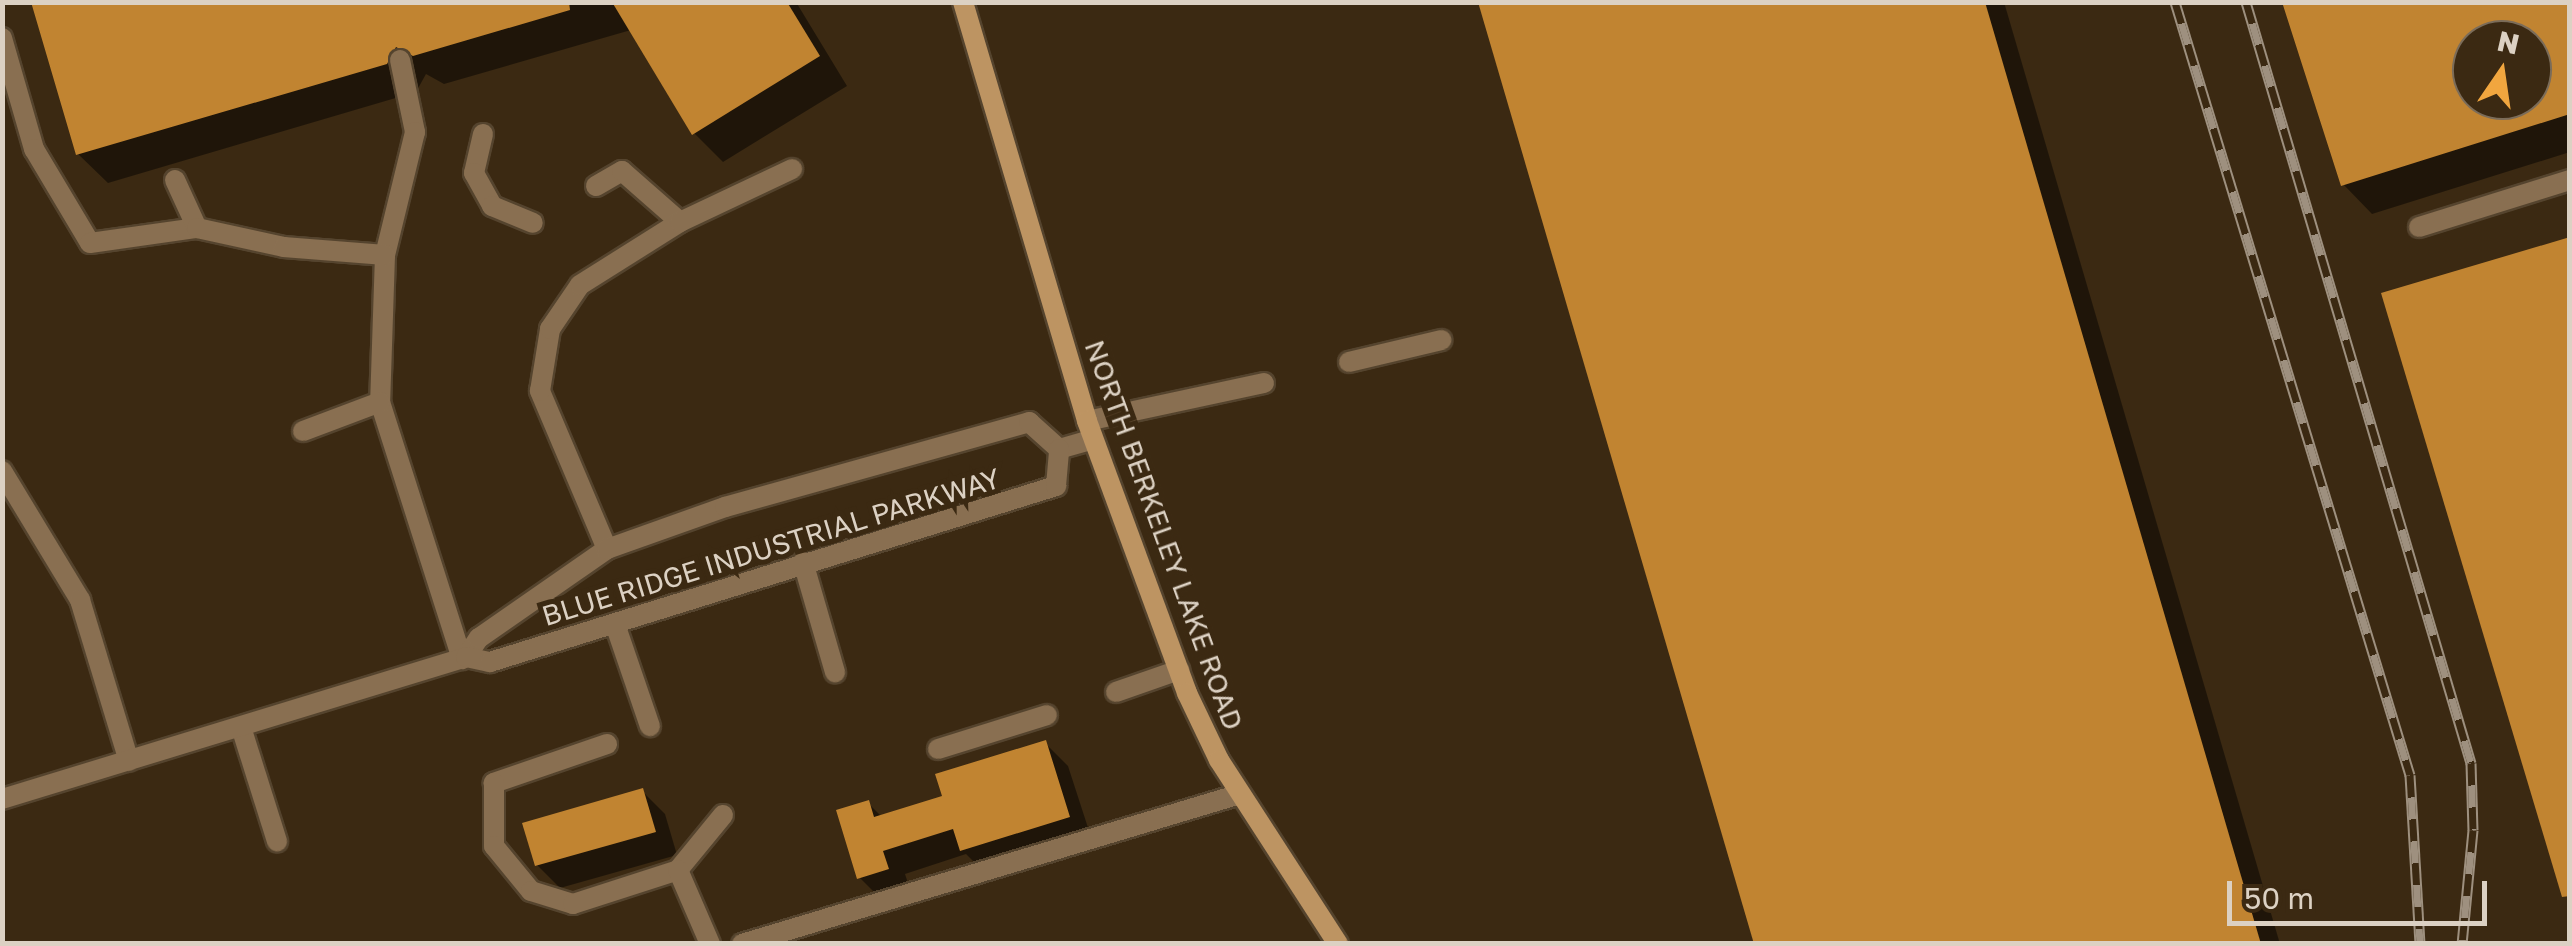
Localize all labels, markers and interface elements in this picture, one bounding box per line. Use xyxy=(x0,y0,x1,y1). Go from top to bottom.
north arrow xyxy=(2452,20,2552,120)
text: N xyxy=(2494,24,2522,61)
street label: NORTH BERKELEY LAKE ROAD xyxy=(1078,335,1250,735)
street label: BLUE RIDGE INDUSTRIAL PARKWAY xyxy=(538,461,1004,633)
scale bar xyxy=(2232,861,2492,923)
text: 50 m xyxy=(2244,880,2314,916)

